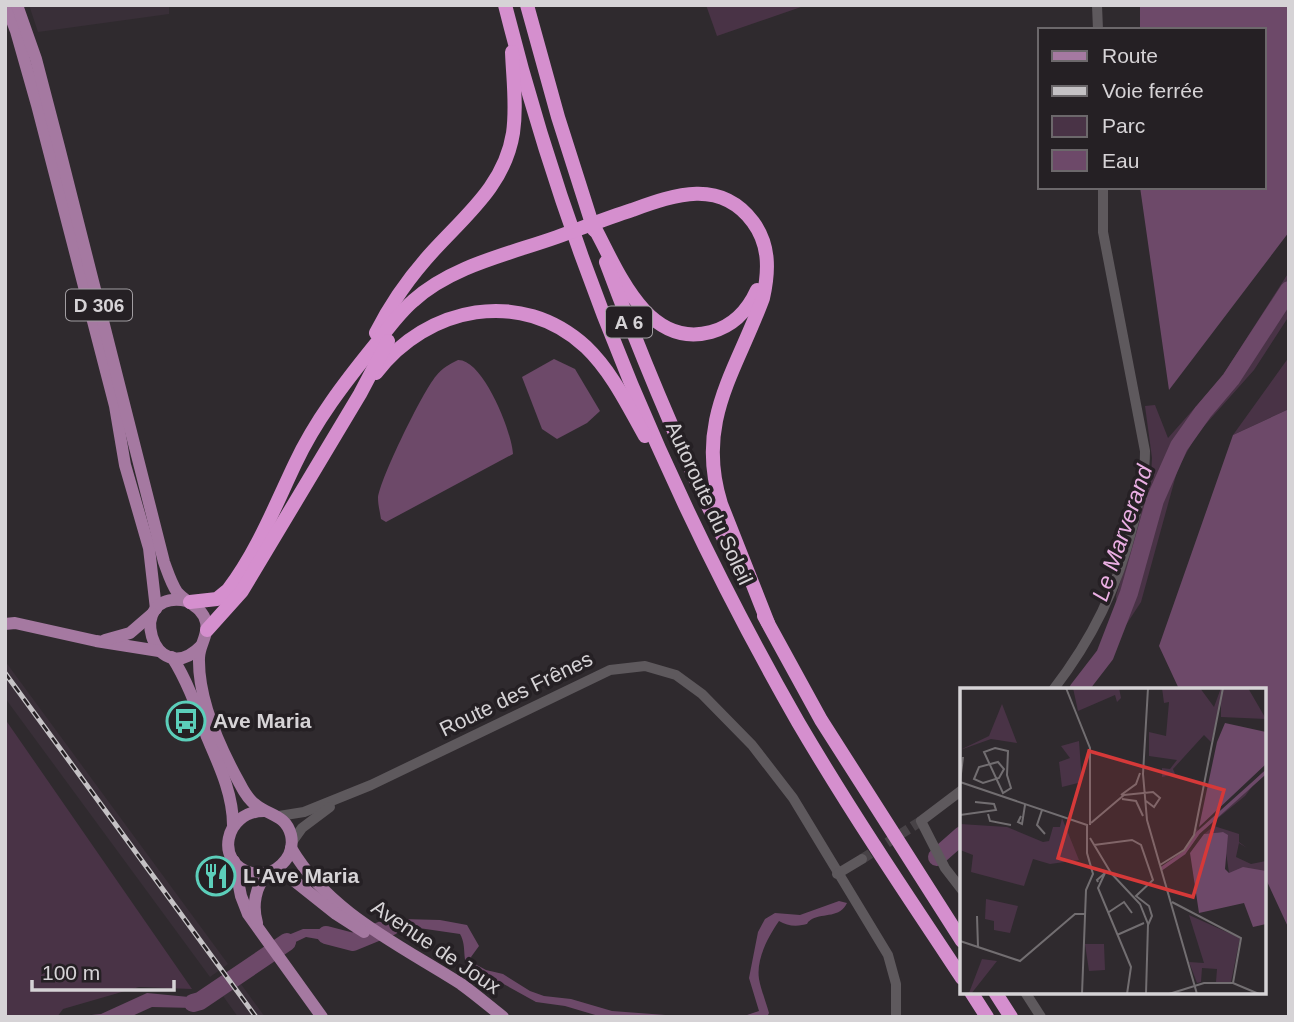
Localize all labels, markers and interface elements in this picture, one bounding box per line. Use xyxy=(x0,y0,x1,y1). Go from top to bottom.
legend xyxy=(1038,28,1266,189)
text: Route xyxy=(1102,44,1158,67)
text: Voie ferrée xyxy=(1102,79,1204,102)
text: Parc xyxy=(1102,114,1145,137)
text: Eau xyxy=(1102,149,1139,172)
road number: D 306 xyxy=(66,290,132,320)
road number: A 6 xyxy=(606,306,652,338)
street label: Autoroute du Soleil xyxy=(662,418,757,588)
water label: Le Marverand xyxy=(1087,461,1158,604)
street label: Route des Frênes xyxy=(436,647,596,740)
inset map xyxy=(960,688,1266,994)
bus stop icon: Ave Maria xyxy=(165,700,207,742)
place label: Ave Maria xyxy=(213,709,312,732)
restaurant icon: L'Ave Maria xyxy=(195,855,237,897)
place label: L'Ave Maria xyxy=(243,864,360,887)
street label: Avenue de Joux xyxy=(368,895,505,998)
scale bar xyxy=(32,948,173,992)
text: 100 m xyxy=(42,961,100,984)

